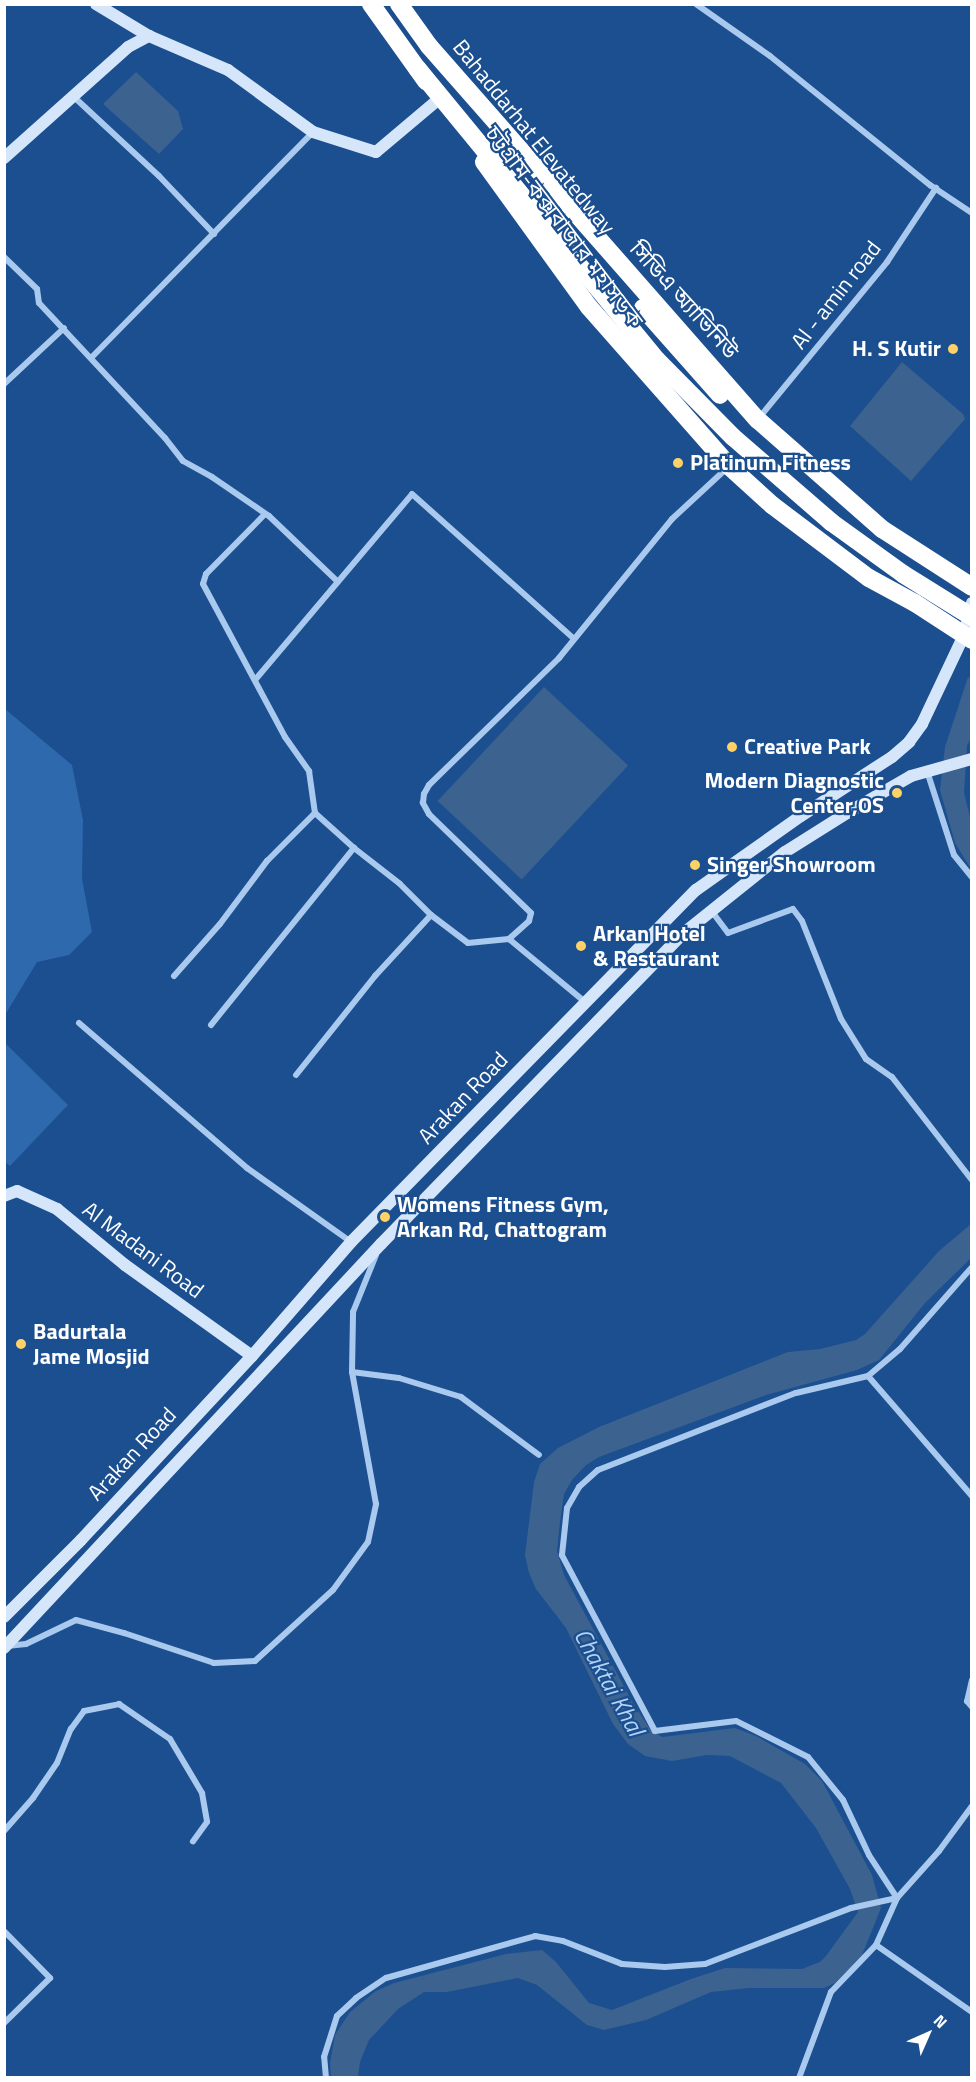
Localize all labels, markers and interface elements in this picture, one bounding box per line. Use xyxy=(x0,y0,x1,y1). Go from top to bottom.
street label: Bahaddarhat Elevatedway xyxy=(447,34,621,240)
street label: চট্টগ্রাম-কক্সবাজার মহাসড়ক xyxy=(480,121,648,333)
street label: সিডিএ অ্যাভিনিউ xyxy=(624,236,744,364)
street label: Al - amin road xyxy=(786,236,886,354)
place label: H. S Kutir xyxy=(852,336,941,362)
marker: H. S Kutir xyxy=(946,342,960,356)
place label: Platinum Fitness xyxy=(690,450,851,476)
marker: Platinum Fitness xyxy=(671,456,685,470)
place label: Creative Park xyxy=(744,734,871,760)
marker: Creative Park xyxy=(725,740,739,754)
place label: Modern Diagnostic Center,OS xyxy=(705,767,884,818)
marker: Modern Diagnostic Center,OS xyxy=(888,784,906,802)
place label: Singer Showroom xyxy=(707,852,876,878)
marker: Singer Showroom xyxy=(688,858,702,872)
place label: Arkan Hotel & Restaurant xyxy=(593,920,719,972)
marker: Arkan Hotel & Restaurant xyxy=(574,939,588,953)
street label: Arakan Road xyxy=(413,1047,513,1149)
place label: Womens Fitness Gym, Arkan Rd, Chattogram xyxy=(397,1191,609,1242)
street label: Al Madani Road xyxy=(77,1196,209,1304)
marker: Womens Fitness Gym, Arkan Rd, Chattogram xyxy=(378,1210,392,1224)
place label: Badurtala Jame Mosjid xyxy=(33,1318,150,1370)
marker: Badurtala Jame Mosjid xyxy=(14,1337,28,1351)
street label: Arakan Road xyxy=(82,1402,182,1506)
water label: Chaktai Khal xyxy=(568,1623,650,1741)
north arrow xyxy=(898,2004,958,2064)
text: N xyxy=(928,2009,953,2034)

